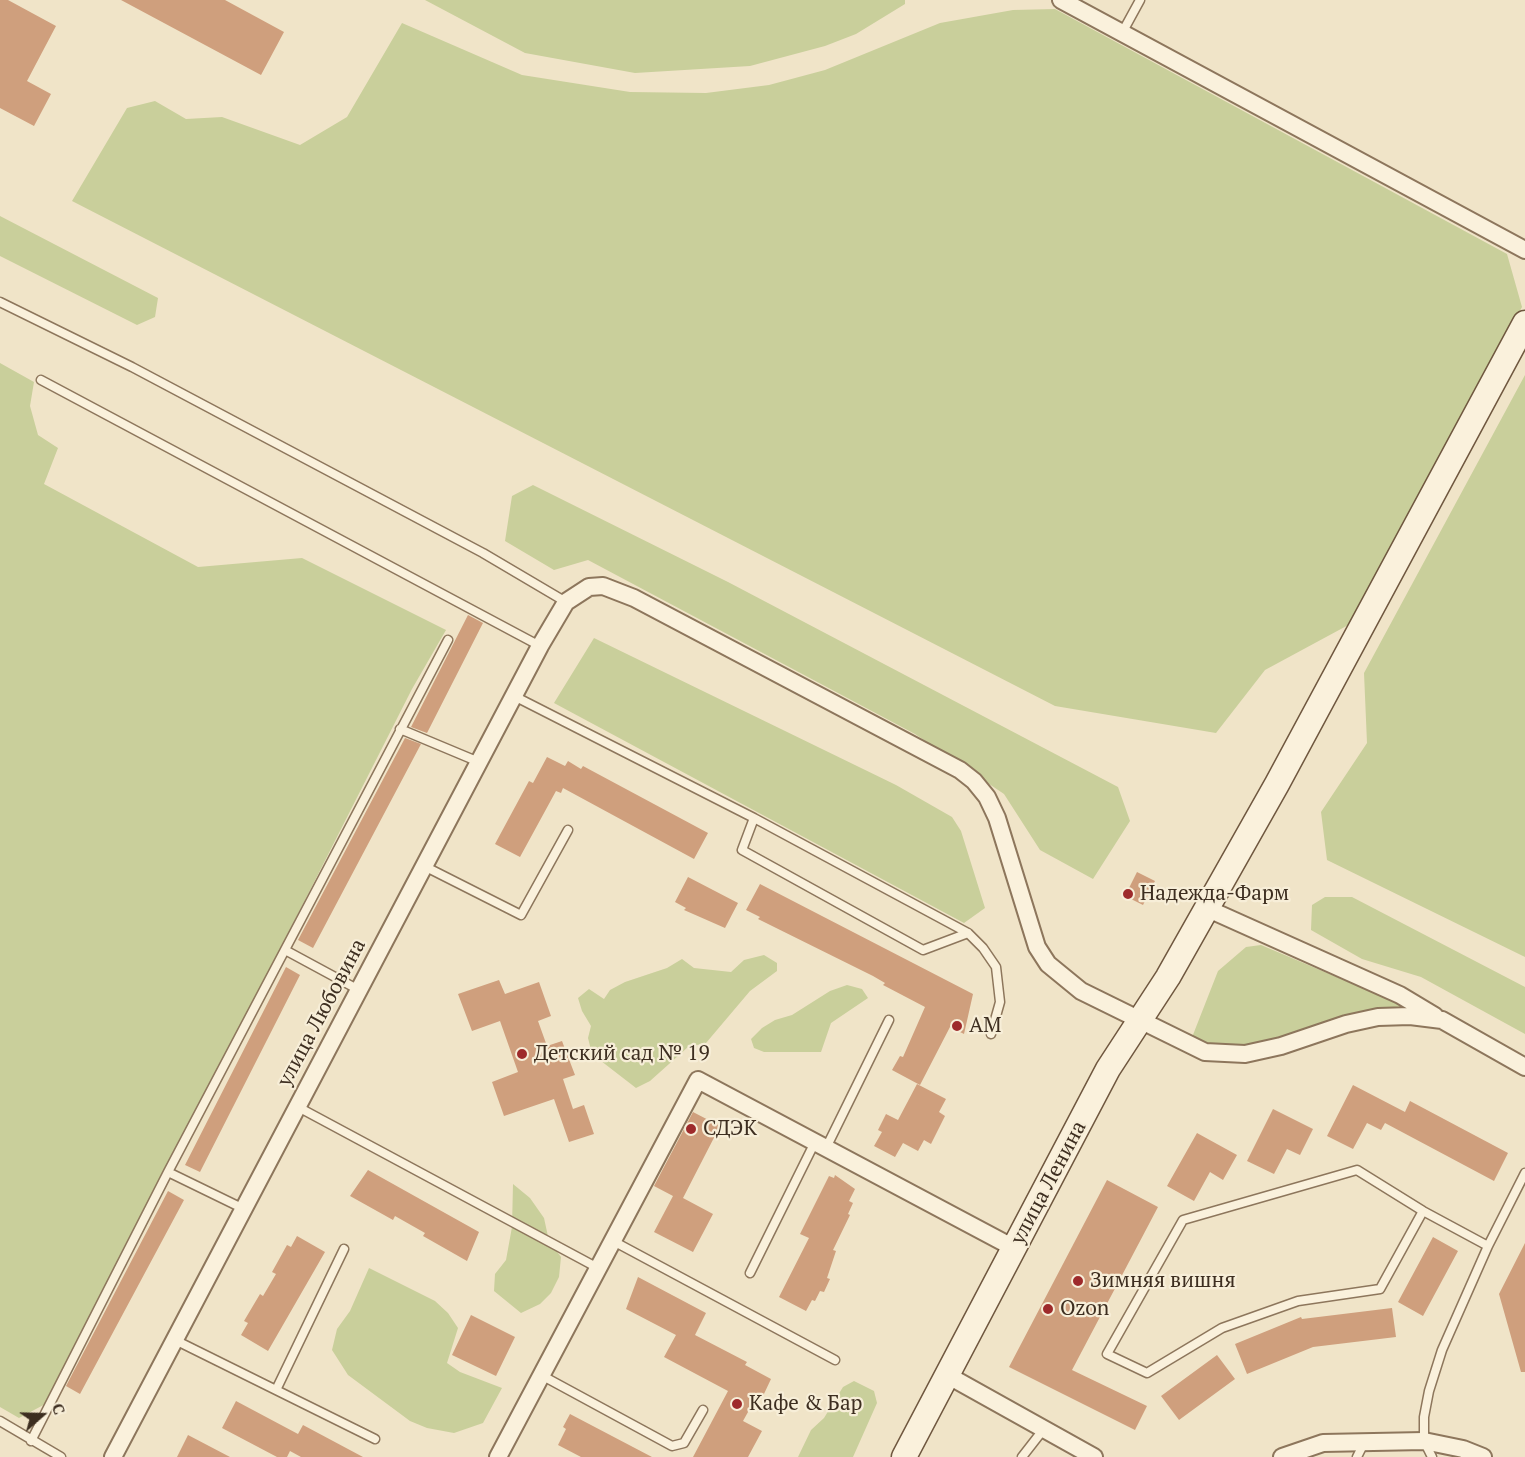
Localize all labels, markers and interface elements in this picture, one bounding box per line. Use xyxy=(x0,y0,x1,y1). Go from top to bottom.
place label: Надежда-Фарм xyxy=(1140,881,1289,907)
marker: Надежда-Фарм xyxy=(1121,887,1135,901)
street label: улица Любовина xyxy=(272,935,372,1091)
place label: АМ xyxy=(969,1013,1002,1039)
marker: АМ xyxy=(950,1019,964,1033)
place label: Детский сад № 19 xyxy=(534,1041,710,1067)
marker: Детский сад № 19 xyxy=(515,1047,529,1061)
place label: СДЭК xyxy=(703,1116,757,1142)
street label: улица Ленина xyxy=(1006,1117,1092,1249)
marker: СДЭК xyxy=(684,1122,698,1136)
place label: Зимняя вишня xyxy=(1090,1268,1236,1294)
marker: Зимняя вишня xyxy=(1071,1274,1085,1288)
place label: Ozon xyxy=(1060,1296,1109,1322)
marker: Ozon xyxy=(1041,1302,1055,1316)
north arrow xyxy=(12,1385,72,1445)
place label: Кафе & Бар xyxy=(749,1391,862,1417)
marker: Кафе & Бар xyxy=(730,1397,744,1411)
text: С xyxy=(47,1400,71,1418)

